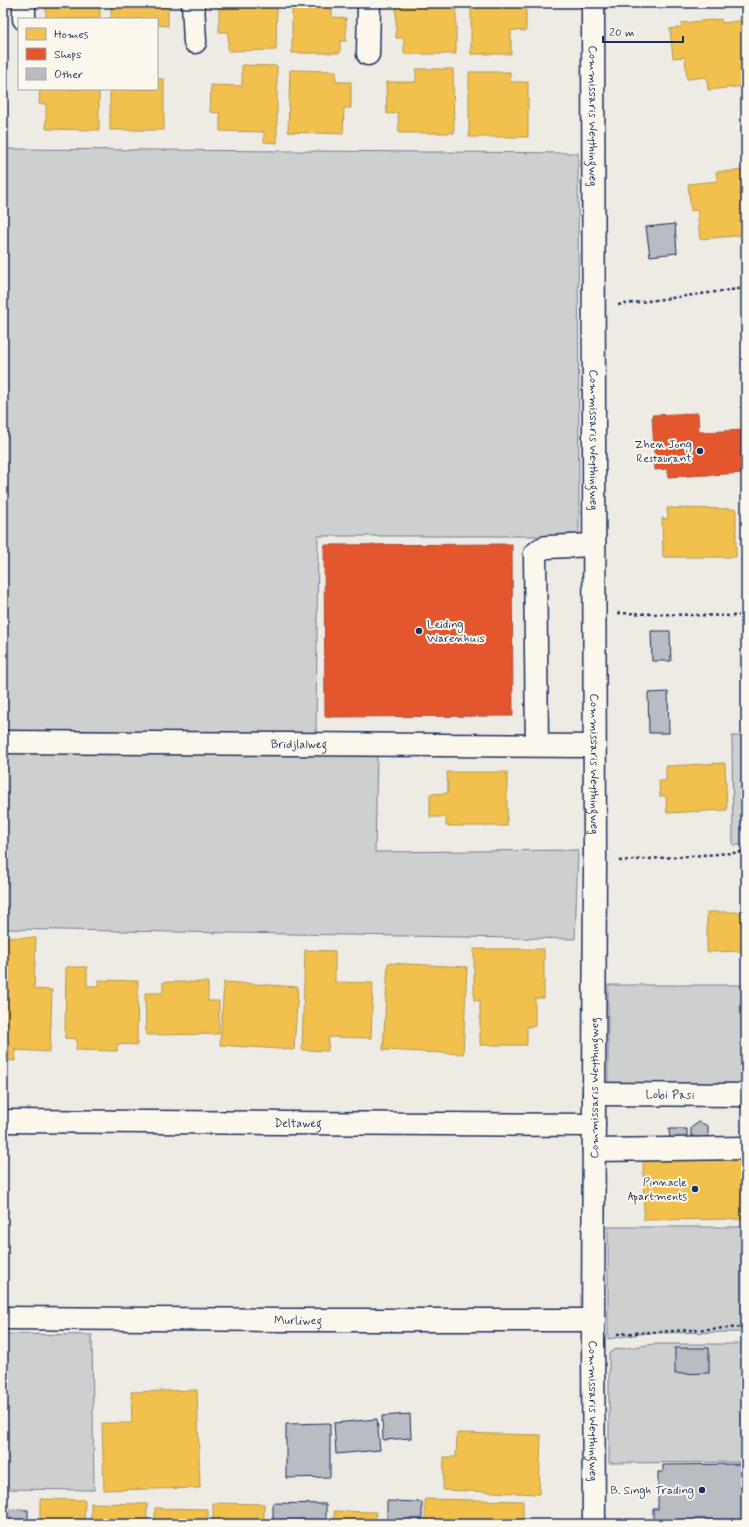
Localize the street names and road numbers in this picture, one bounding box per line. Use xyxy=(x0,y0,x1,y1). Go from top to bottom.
street label: Commissaris Weythingweg xyxy=(583,45,600,187)
street label: Commissaris Weythingweg xyxy=(584,369,601,511)
street label: Commissaris Weythingweg xyxy=(585,693,602,835)
street label: Bridjlalweg xyxy=(271,737,328,754)
street label: Commissaris Weythingweg xyxy=(587,1018,604,1158)
street label: Lobi Pasi xyxy=(646,1087,695,1104)
street label: Deltaweg xyxy=(274,1116,322,1133)
street label: Murliweg xyxy=(274,1313,322,1330)
street label: Commissaris Weythingweg xyxy=(584,1340,601,1482)

